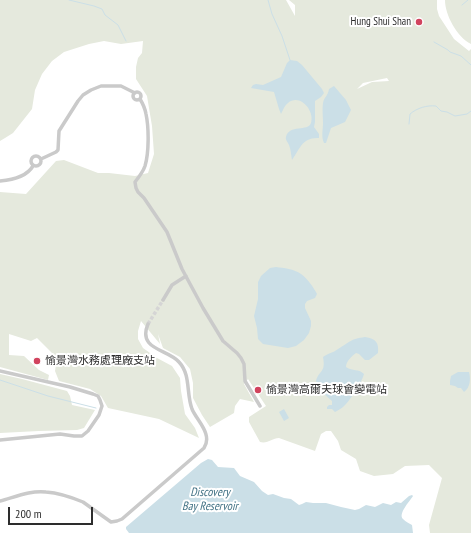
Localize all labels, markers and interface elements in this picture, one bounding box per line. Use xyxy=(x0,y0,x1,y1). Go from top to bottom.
place label: Hung Shui Shan xyxy=(351,15,411,29)
marker: Hung Shui Shan xyxy=(414,17,424,27)
place label: 愉景灣水務處理廠支站 xyxy=(45,354,155,368)
marker: 愉景灣水務處理廠支站 xyxy=(32,356,42,366)
place label: 愉景灣高爾夫球會變電站 xyxy=(266,383,387,397)
marker: 愉景灣高爾夫球會變電站 xyxy=(253,385,263,395)
water label: Discovery Bay Reservoir xyxy=(182,486,238,514)
scale bar xyxy=(10,499,95,525)
text: 200 m xyxy=(15,506,42,521)

